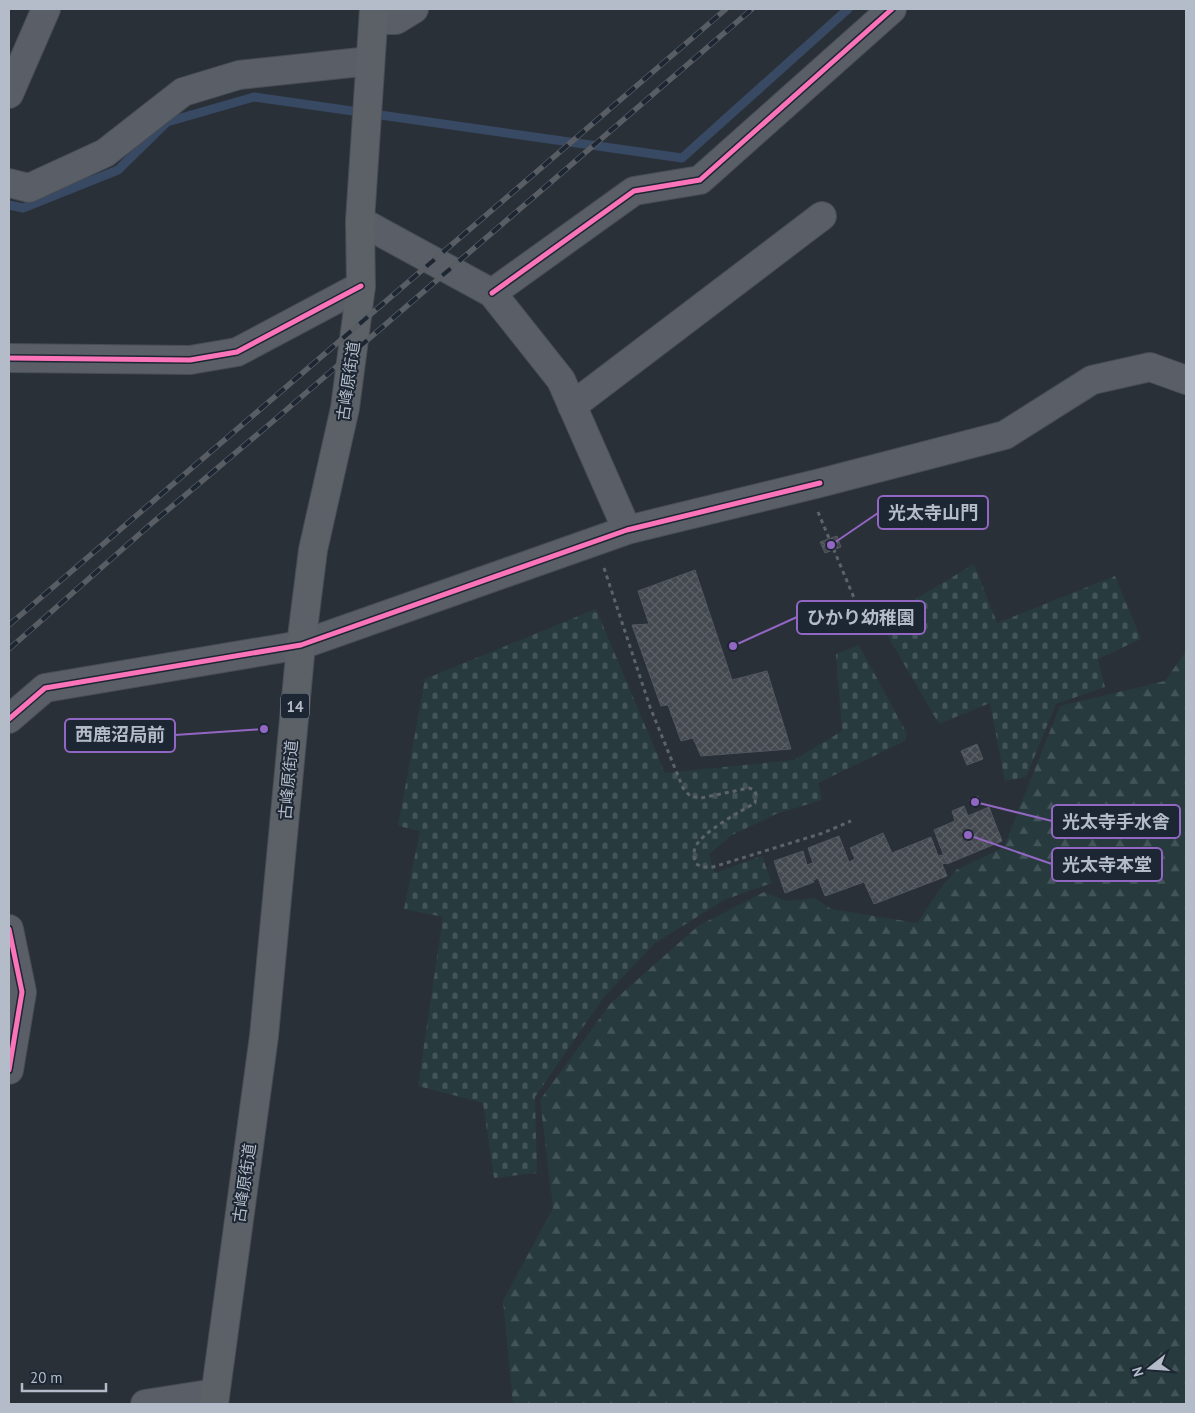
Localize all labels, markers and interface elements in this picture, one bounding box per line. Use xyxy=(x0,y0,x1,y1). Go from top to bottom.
street label: 古峰原街道 xyxy=(333,340,363,422)
callout: 光太寺山門 xyxy=(878,496,988,529)
text: 光太寺山門 xyxy=(888,501,978,524)
callout: ひかり幼稚園 xyxy=(797,601,925,634)
text: ひかり幼稚園 xyxy=(807,606,915,629)
road number: 14 xyxy=(281,694,309,718)
callout: 西鹿沼局前 xyxy=(65,719,175,752)
text: 西鹿沼局前 xyxy=(75,723,165,746)
street label: 古峰原街道 xyxy=(275,739,301,821)
callout: 光太寺手水舎 xyxy=(1052,805,1180,838)
text: 光太寺手水舎 xyxy=(1062,810,1170,833)
callout: 光太寺本堂 xyxy=(1052,848,1162,881)
text: 光太寺本堂 xyxy=(1062,853,1152,876)
street label: 古峰原街道 xyxy=(229,1142,259,1224)
north arrow xyxy=(1125,1343,1175,1393)
scale bar xyxy=(22,1360,106,1392)
text: N xyxy=(1128,1365,1148,1379)
text: 20 m xyxy=(30,1368,63,1387)

